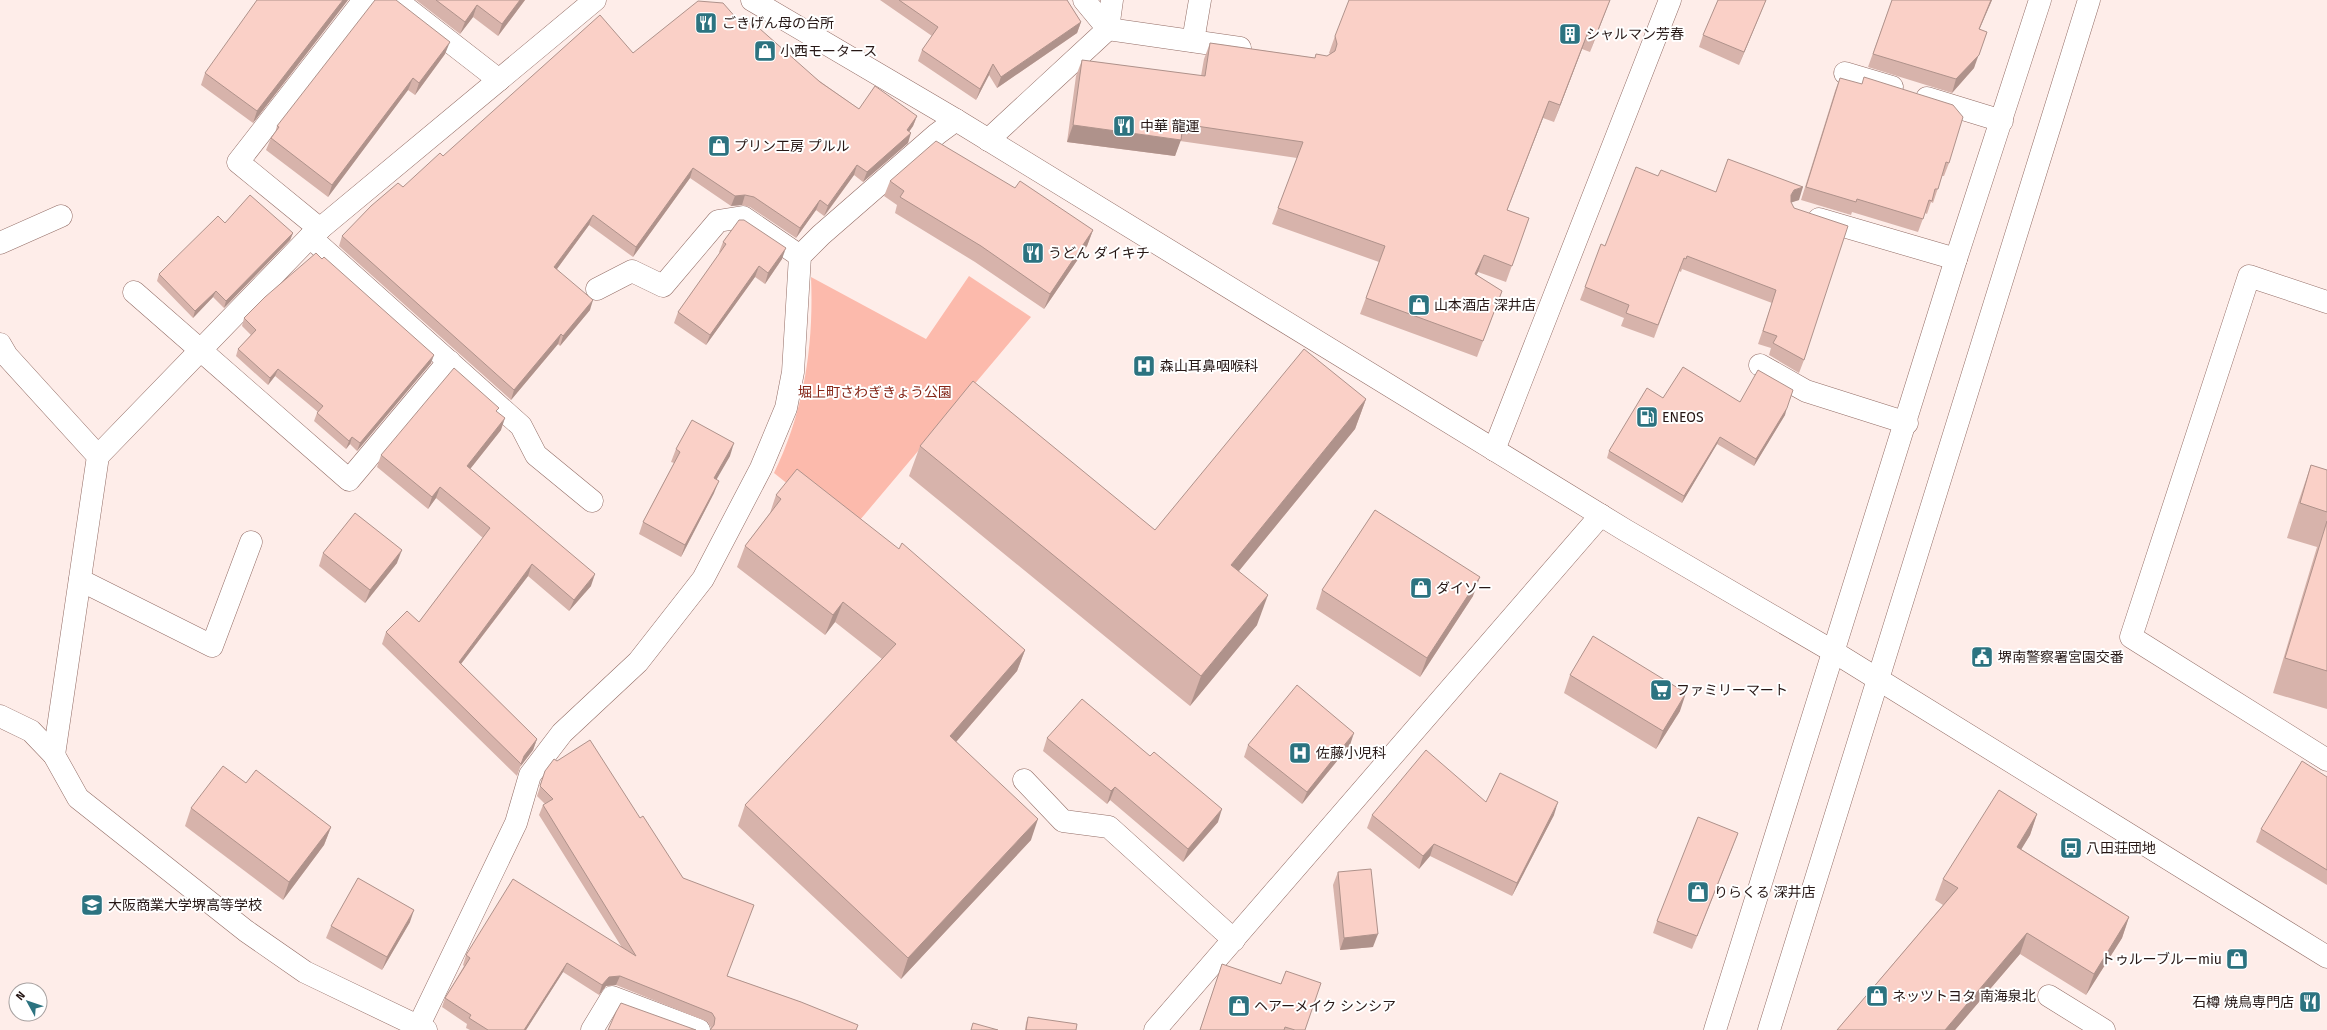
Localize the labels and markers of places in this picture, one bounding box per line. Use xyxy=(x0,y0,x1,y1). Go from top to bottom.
restaurant icon: ごきげん母の台所 xyxy=(693,10,719,36)
place label: ごきげん母の台所 xyxy=(722,15,834,32)
building icon: シャルマン芳春 xyxy=(1557,21,1583,47)
place label: シャルマン芳春 xyxy=(1586,26,1684,43)
shop icon: 小西モータース xyxy=(752,38,778,64)
place label: 小西モータース xyxy=(780,43,877,60)
restaurant icon: 中華 龍運 xyxy=(1111,113,1137,139)
place label: 中華 龍運 xyxy=(1140,118,1200,135)
shop icon: プリン工房 プルル xyxy=(706,133,732,159)
place label: プリン工房 プルル xyxy=(734,138,850,155)
restaurant icon: うどん ダイキチ xyxy=(1020,240,1046,266)
place label: うどん ダイキチ xyxy=(1048,245,1150,262)
shop icon: 山本酒店 深井店 xyxy=(1406,292,1432,318)
place label: 山本酒店 深井店 xyxy=(1434,297,1536,314)
hospital icon: 森山耳鼻咽喉科 xyxy=(1131,353,1157,379)
place label: 森山耳鼻咽喉科 xyxy=(1160,358,1258,375)
fuel station icon: ENEOS xyxy=(1634,404,1660,430)
place label: ENEOS xyxy=(1662,409,1704,426)
shop icon: ダイソー xyxy=(1408,575,1434,601)
place label: ダイソー xyxy=(1436,580,1492,597)
public building icon: 堺南警察署宮園交番 xyxy=(1969,644,1995,670)
place label: 堺南警察署宮園交番 xyxy=(1998,649,2124,666)
supermarket icon: ファミリーマート xyxy=(1648,677,1674,703)
place label: ファミリーマート xyxy=(1676,682,1788,699)
hospital icon: 佐藤小児科 xyxy=(1287,740,1313,766)
place label: 佐藤小児科 xyxy=(1316,745,1386,762)
bus stop icon: 八田荘団地 xyxy=(2058,835,2084,861)
place label: 八田荘団地 xyxy=(2086,840,2156,857)
shop icon: りらくる 深井店 xyxy=(1685,879,1711,905)
place label: りらくる 深井店 xyxy=(1714,884,1815,901)
school or university icon: 大阪商業大学堺高等学校 xyxy=(79,892,105,918)
place label: 大阪商業大学堺高等学校 xyxy=(108,897,262,914)
shop icon: トゥルーブルーmiu xyxy=(2224,946,2250,972)
place label: トゥルーブルーmiu xyxy=(2101,951,2222,968)
shop icon: ネッツトヨタ 南海泉北 xyxy=(1864,983,1890,1009)
place label: ネッツトヨタ 南海泉北 xyxy=(1892,988,2036,1005)
restaurant icon: 石樽 焼鳥専門店 xyxy=(2297,989,2323,1015)
shop icon: ヘアーメイク シンシア xyxy=(1226,993,1252,1019)
place label: 石樽 焼鳥専門店 xyxy=(2192,994,2294,1011)
place label: ヘアーメイク シンシア xyxy=(1254,998,1396,1015)

